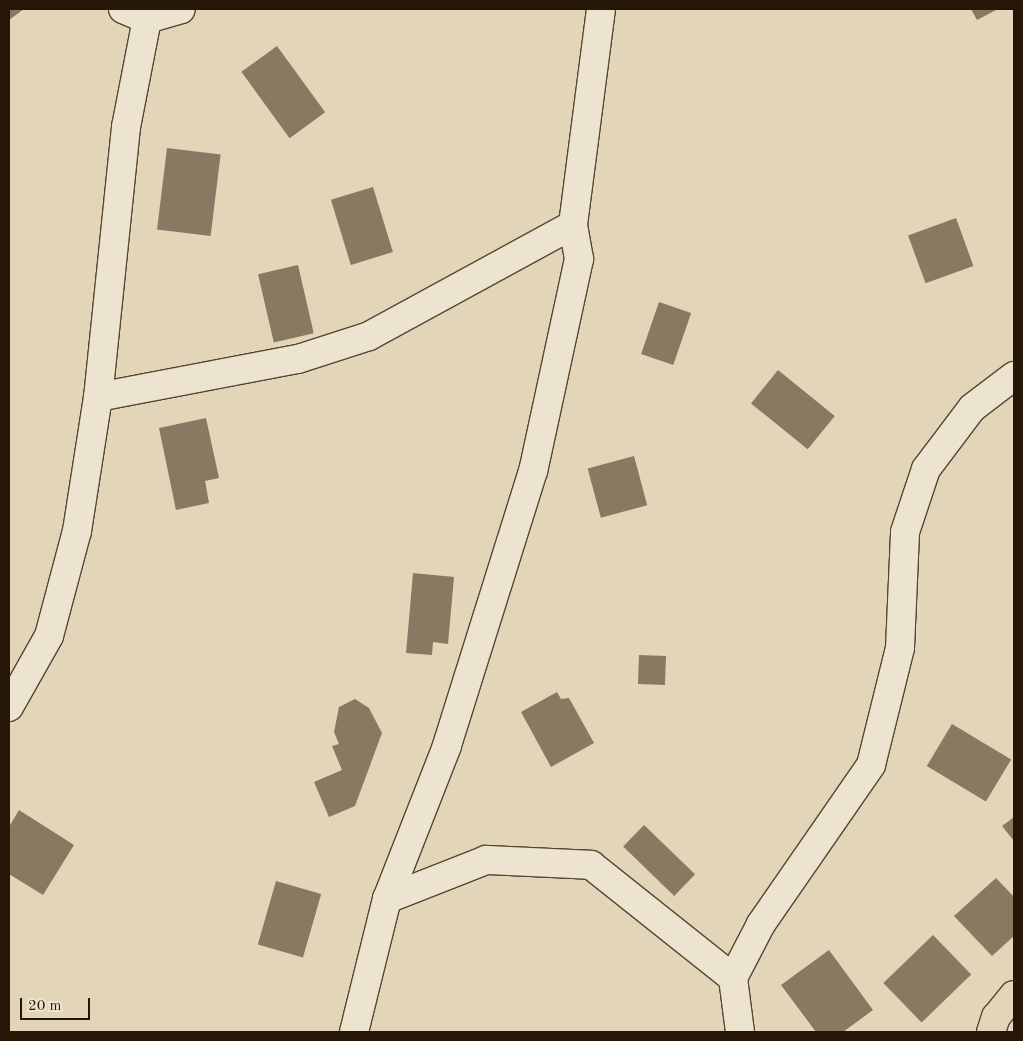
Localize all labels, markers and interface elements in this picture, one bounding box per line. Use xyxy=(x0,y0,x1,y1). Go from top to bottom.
scale bar xyxy=(22,988,92,1020)
text: 20 m xyxy=(28,999,62,1014)

